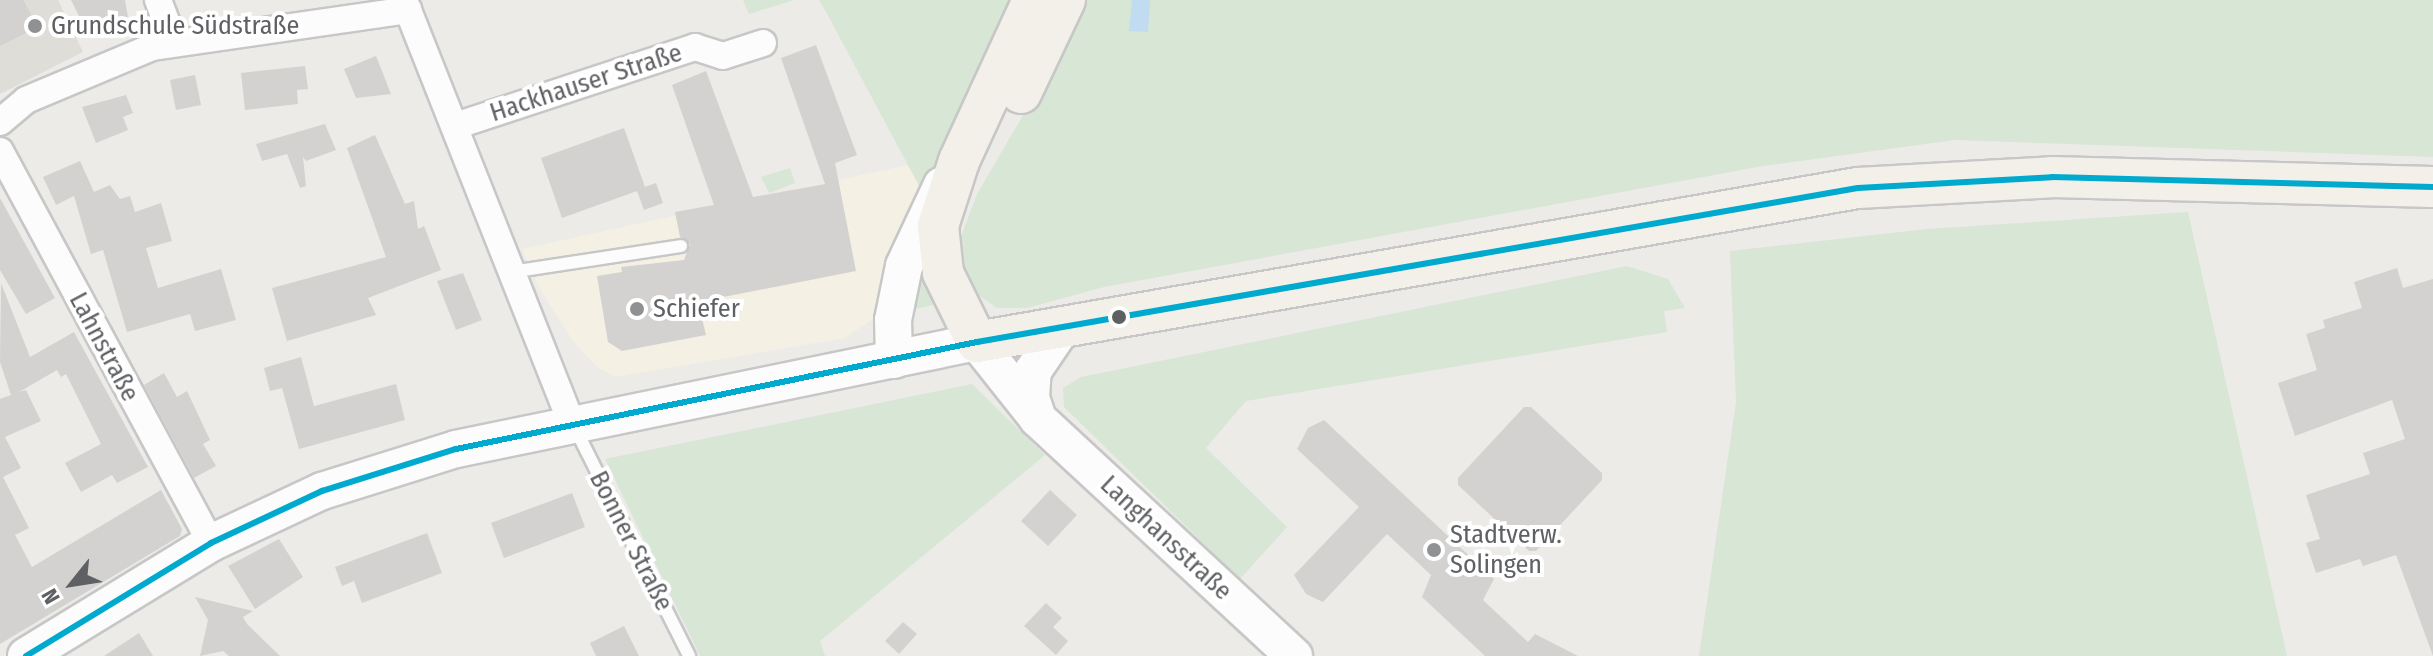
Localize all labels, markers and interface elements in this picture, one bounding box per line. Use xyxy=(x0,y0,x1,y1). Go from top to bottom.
place label: Grundschule Südstraße xyxy=(51,10,299,42)
marker: Grundschule Südstraße xyxy=(26,17,44,35)
street label: Hackhauser Straße xyxy=(486,37,686,129)
street label: Lahnstraße xyxy=(62,287,146,407)
place label: Schiefer xyxy=(653,293,740,325)
marker: Schiefer xyxy=(628,300,646,318)
unlabelled marker xyxy=(1111,309,1127,325)
street label: Bonner Straße xyxy=(582,466,680,616)
street label: Langhansstraße xyxy=(1094,469,1238,607)
place label: Stadtverw. Solingen xyxy=(1450,519,1562,580)
marker: Stadtverw. Solingen xyxy=(1425,541,1443,559)
north arrow xyxy=(32,544,112,624)
text: N xyxy=(36,584,66,609)

